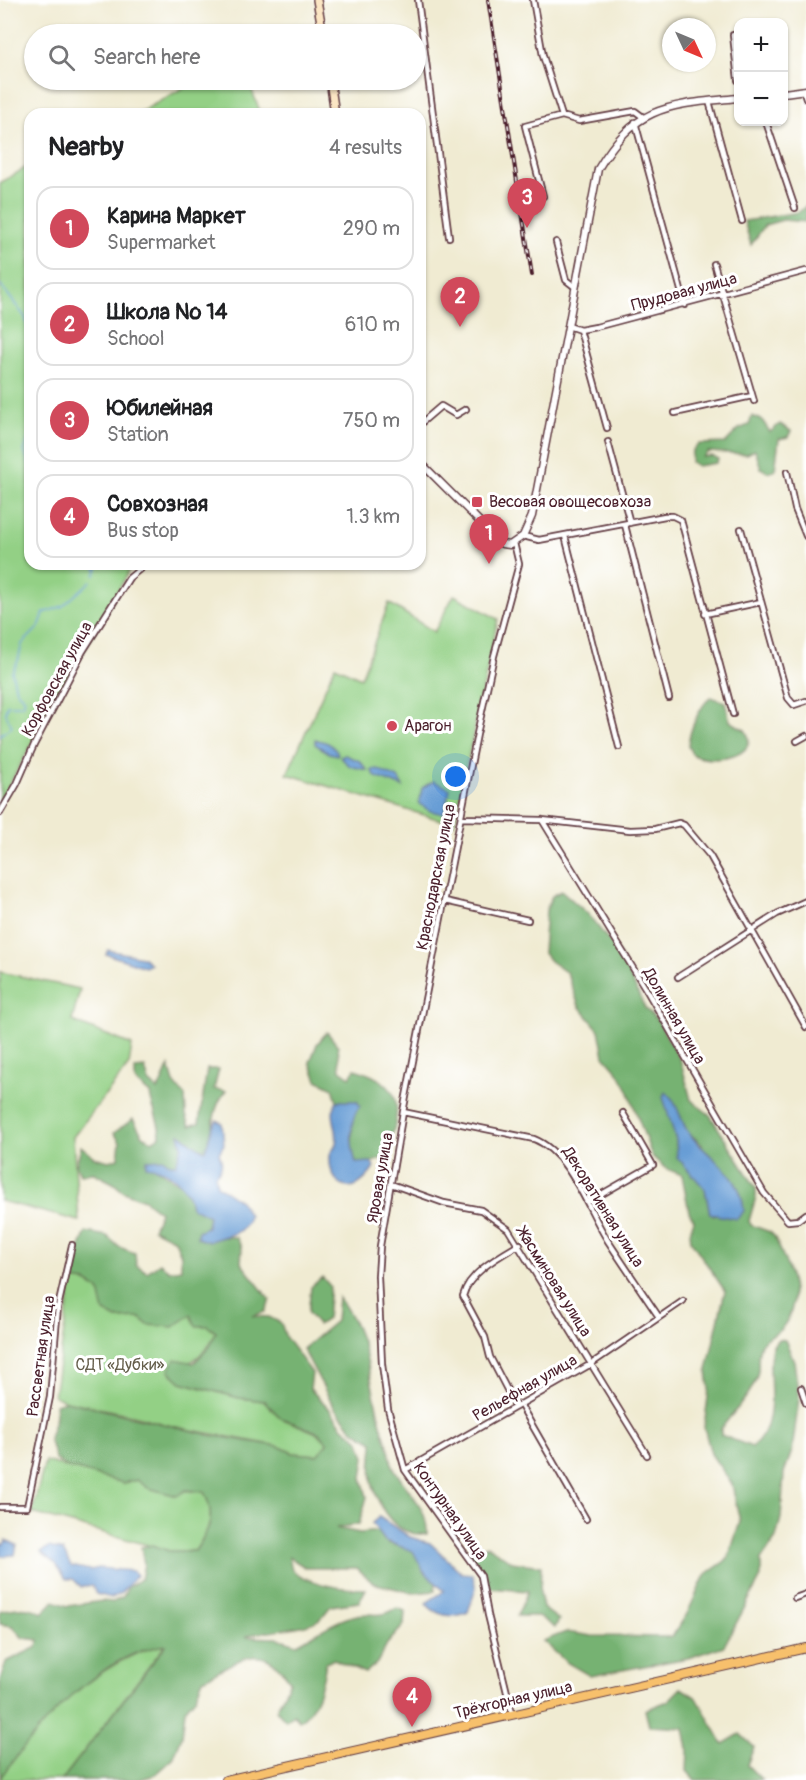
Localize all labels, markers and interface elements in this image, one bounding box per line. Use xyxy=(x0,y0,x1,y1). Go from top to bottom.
north arrow xyxy=(662,18,716,72)
map controls xyxy=(734,18,788,126)
button: + xyxy=(734,18,788,72)
search box xyxy=(24,24,426,90)
icon: search xyxy=(45,41,78,74)
text: Search here xyxy=(93,43,200,71)
button: − xyxy=(734,72,788,126)
text: Nearby xyxy=(48,131,124,163)
text: 4 results xyxy=(329,135,402,160)
pin: 3 xyxy=(508,178,546,228)
text: Карина Маркет xyxy=(107,202,246,230)
text: 1 xyxy=(66,216,73,241)
text: 290 m xyxy=(343,216,400,241)
text: Supermarket xyxy=(107,230,216,255)
street label: Прудовая улица xyxy=(629,268,739,316)
pin: 2 xyxy=(440,278,480,327)
text: Школа № 14 xyxy=(107,298,228,326)
text: 2 xyxy=(64,312,75,337)
text: 610 m xyxy=(345,312,400,337)
text: School xyxy=(107,326,164,351)
text: Юбилейная xyxy=(107,394,213,422)
text: 3 xyxy=(64,408,75,433)
text: 750 m xyxy=(343,408,400,433)
text: Station xyxy=(107,422,169,447)
text: Совхозная xyxy=(107,490,208,518)
place label: Весовая овощесовхоза xyxy=(489,492,651,512)
marker: Весовая овощесовхоза xyxy=(470,495,484,509)
text: 4 xyxy=(64,504,75,529)
text: 1.3 km xyxy=(346,504,400,529)
pin: 1 xyxy=(470,514,508,564)
text: Bus stop xyxy=(107,518,179,543)
street label: Корфовская улица xyxy=(17,618,97,740)
place label: Арагон xyxy=(404,716,451,736)
marker: Арагон xyxy=(385,719,399,733)
your location xyxy=(441,762,470,791)
street label: Краснодарская улица xyxy=(412,802,460,952)
street label: Долинная улица xyxy=(638,963,710,1068)
street label: Яровая улица xyxy=(362,1131,398,1225)
street label: Декоративная улица xyxy=(557,1142,648,1271)
street label: Жасминовая улица xyxy=(511,1221,596,1341)
street label: Рассветная улица xyxy=(23,1294,59,1418)
street label: Рельефная улица xyxy=(469,1350,581,1426)
park label: СДТ «Дубки» xyxy=(76,1355,164,1375)
street label: Контурная улица xyxy=(409,1458,491,1564)
street label: Трёхгорная улица xyxy=(452,1677,574,1723)
pin: 4 xyxy=(392,1678,432,1727)

